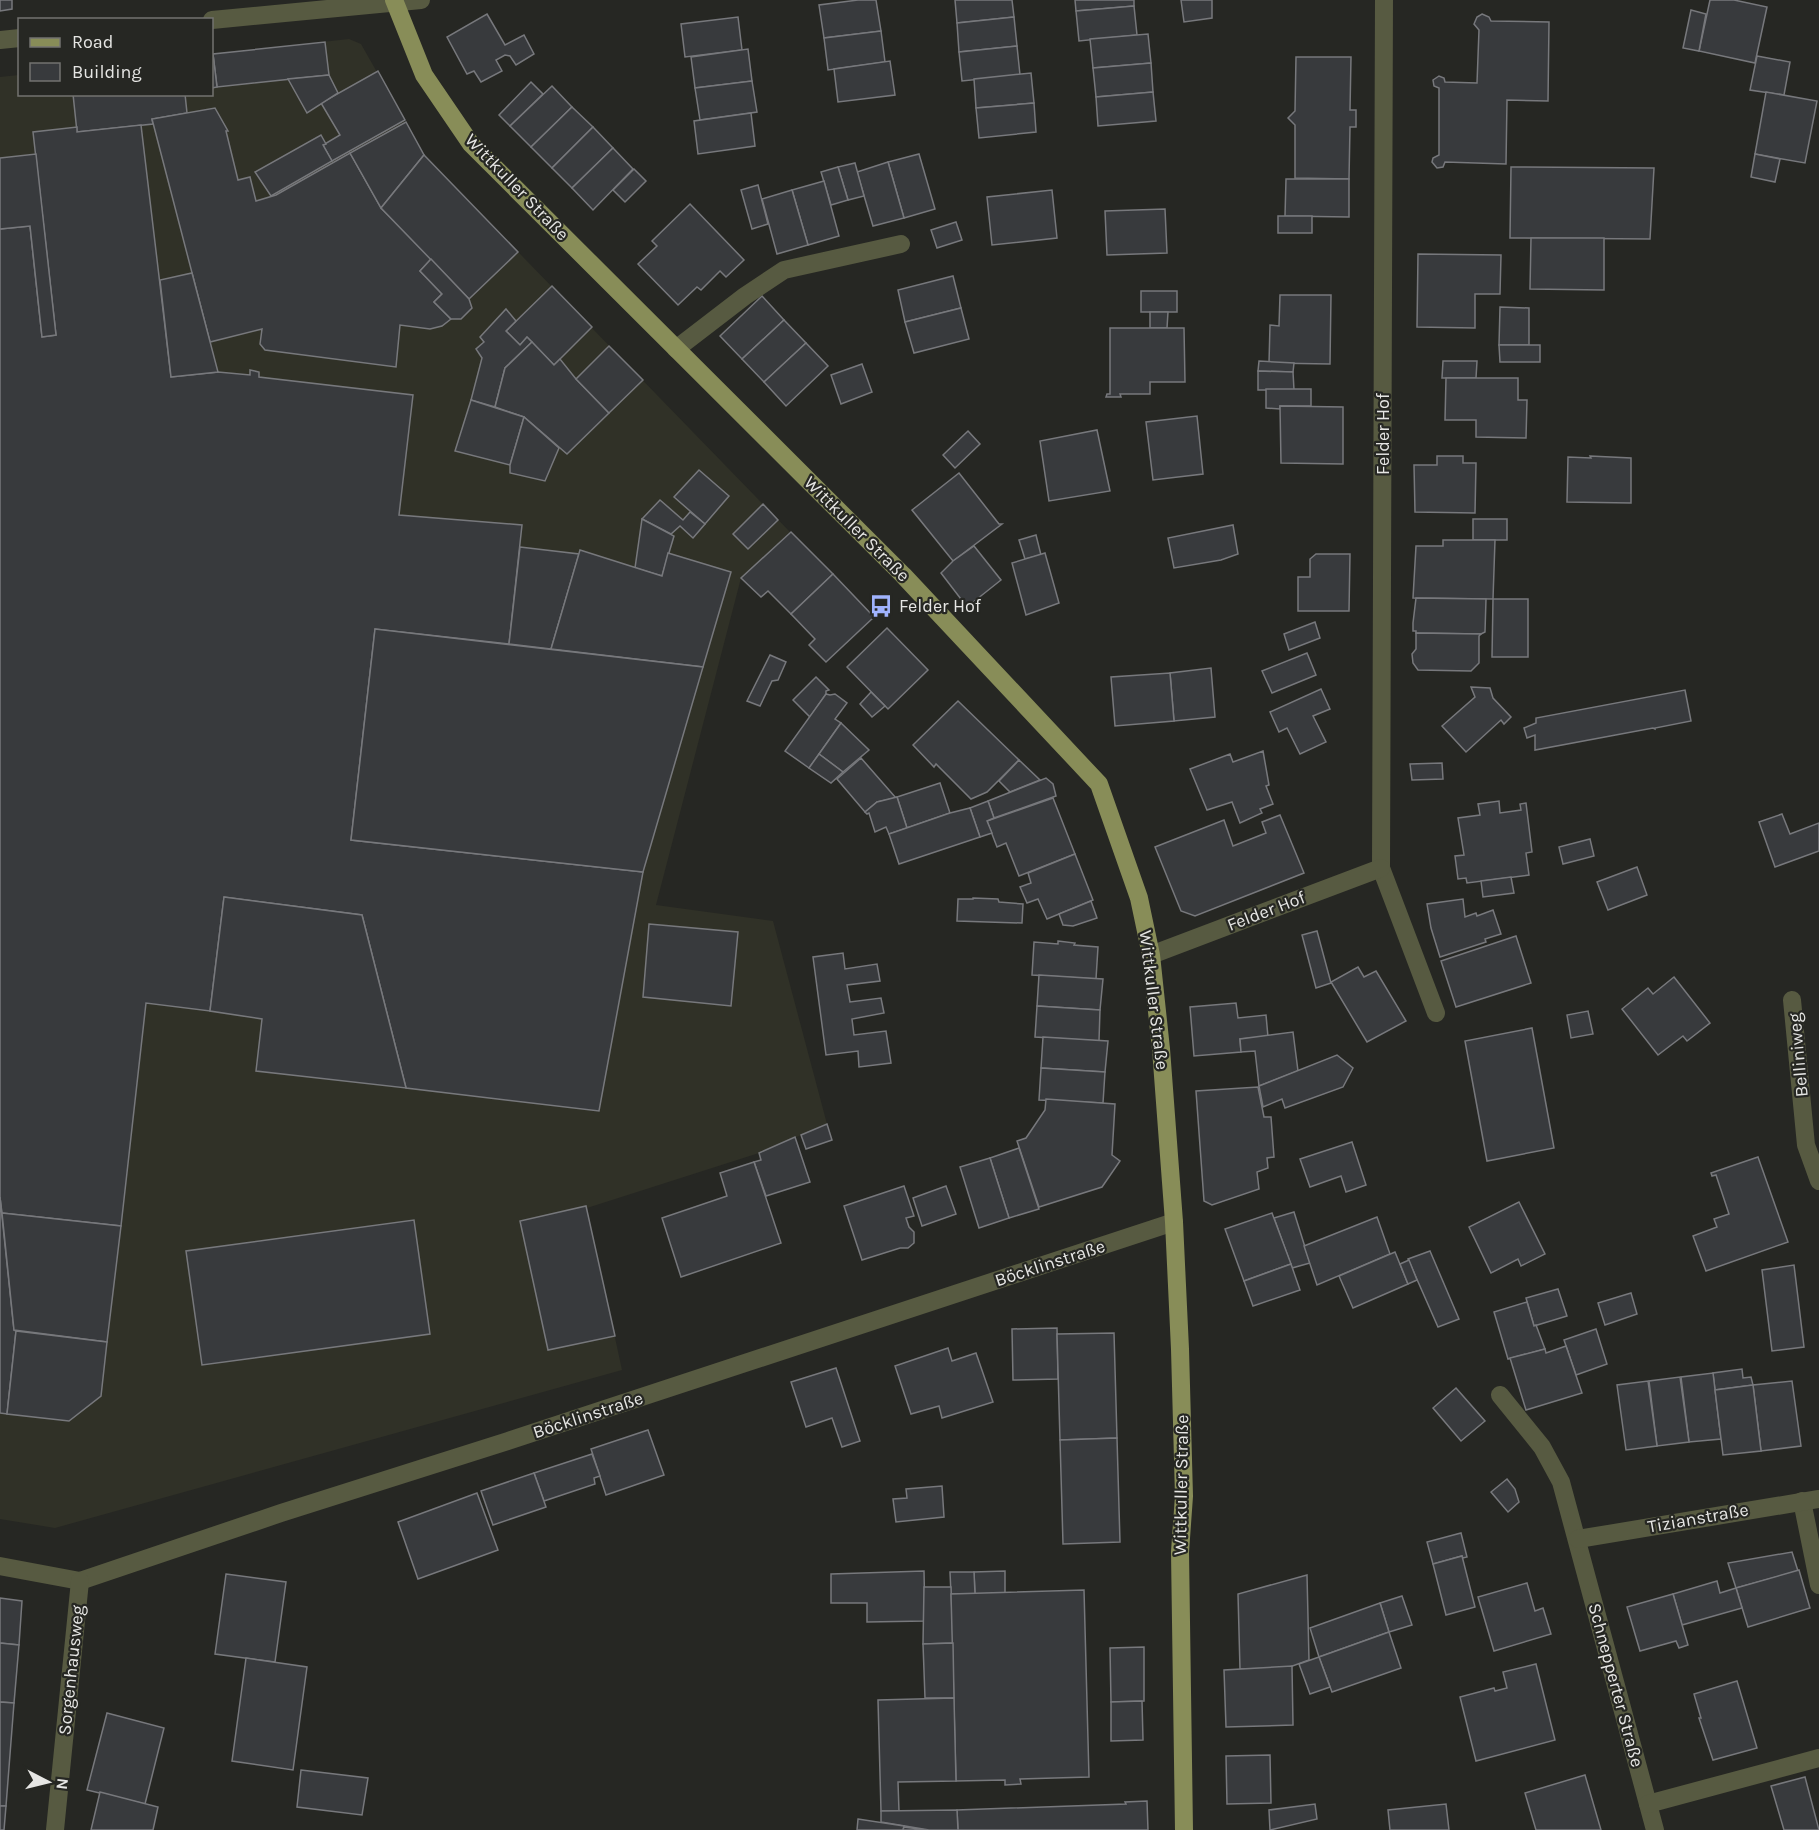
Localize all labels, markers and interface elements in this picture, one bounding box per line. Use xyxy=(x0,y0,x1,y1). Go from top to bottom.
legend xyxy=(18,18,213,96)
text: Road xyxy=(72,31,113,53)
text: Building xyxy=(72,61,142,83)
street label: Wittkuller Straße xyxy=(460,129,574,245)
street label: Felder Hof xyxy=(1372,392,1394,475)
street label: Wittkuller Straße xyxy=(800,472,914,586)
bus stop icon: Felder Hof xyxy=(868,593,894,619)
place label: Felder Hof xyxy=(899,595,982,617)
street label: Felder Hof xyxy=(1224,886,1309,936)
street label: Wittkuller Straße xyxy=(1135,929,1173,1071)
street label: Belliniweg xyxy=(1783,1012,1813,1098)
street label: Böcklinstraße xyxy=(992,1235,1108,1291)
street label: Böcklinstraße xyxy=(530,1387,646,1443)
street label: Wittkuller Straße xyxy=(1169,1415,1193,1555)
street label: Tizianstraße xyxy=(1646,1498,1750,1538)
street label: Schnepperter Straße xyxy=(1583,1600,1649,1770)
street label: Sorgenhausweg xyxy=(53,1604,89,1736)
north arrow xyxy=(18,1752,78,1812)
text: N xyxy=(52,1777,73,1791)

